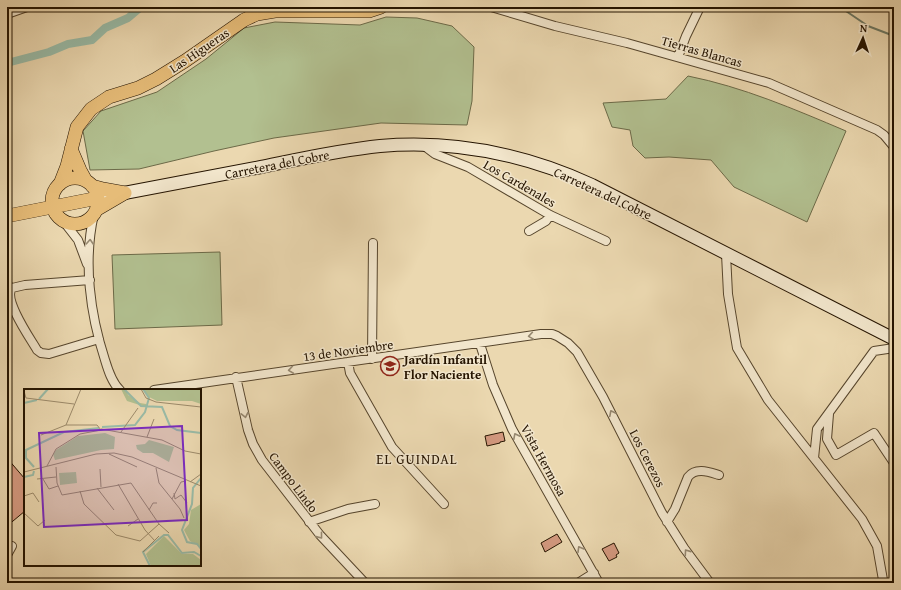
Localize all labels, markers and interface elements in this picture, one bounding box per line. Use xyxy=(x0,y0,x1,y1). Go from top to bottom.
north arrow xyxy=(843,18,883,58)
text: N xyxy=(859,20,868,36)
street label: Las Higueras xyxy=(165,23,233,78)
street label: Tierras Blancas xyxy=(659,31,745,72)
street label: Carretera del Cobre xyxy=(223,145,331,184)
street label: Los Cardenales xyxy=(480,155,559,212)
street label: Carretera del Cobre xyxy=(551,162,655,224)
one-way arrow xyxy=(86,239,95,245)
one-way arrow xyxy=(528,331,534,340)
street label: 13 de Noviembre xyxy=(302,335,394,366)
place label: Jardín Infantil Flor Naciente xyxy=(402,350,487,384)
school or university icon: Jardín Infantil Flor Naciente xyxy=(379,355,401,377)
one-way arrow xyxy=(288,365,295,374)
inset map xyxy=(24,389,201,566)
one-way arrow xyxy=(609,410,616,417)
one-way arrow xyxy=(240,412,248,419)
street label: Vista Hermosa xyxy=(516,421,572,500)
street label: Los Cerezos xyxy=(625,426,670,491)
one-way arrow xyxy=(513,433,521,440)
street label: Campo Lindo xyxy=(265,448,323,517)
district label: EL GUINDAL xyxy=(376,449,458,469)
one-way arrow xyxy=(316,531,323,539)
one-way arrow xyxy=(577,546,584,553)
one-way arrow xyxy=(684,549,692,556)

